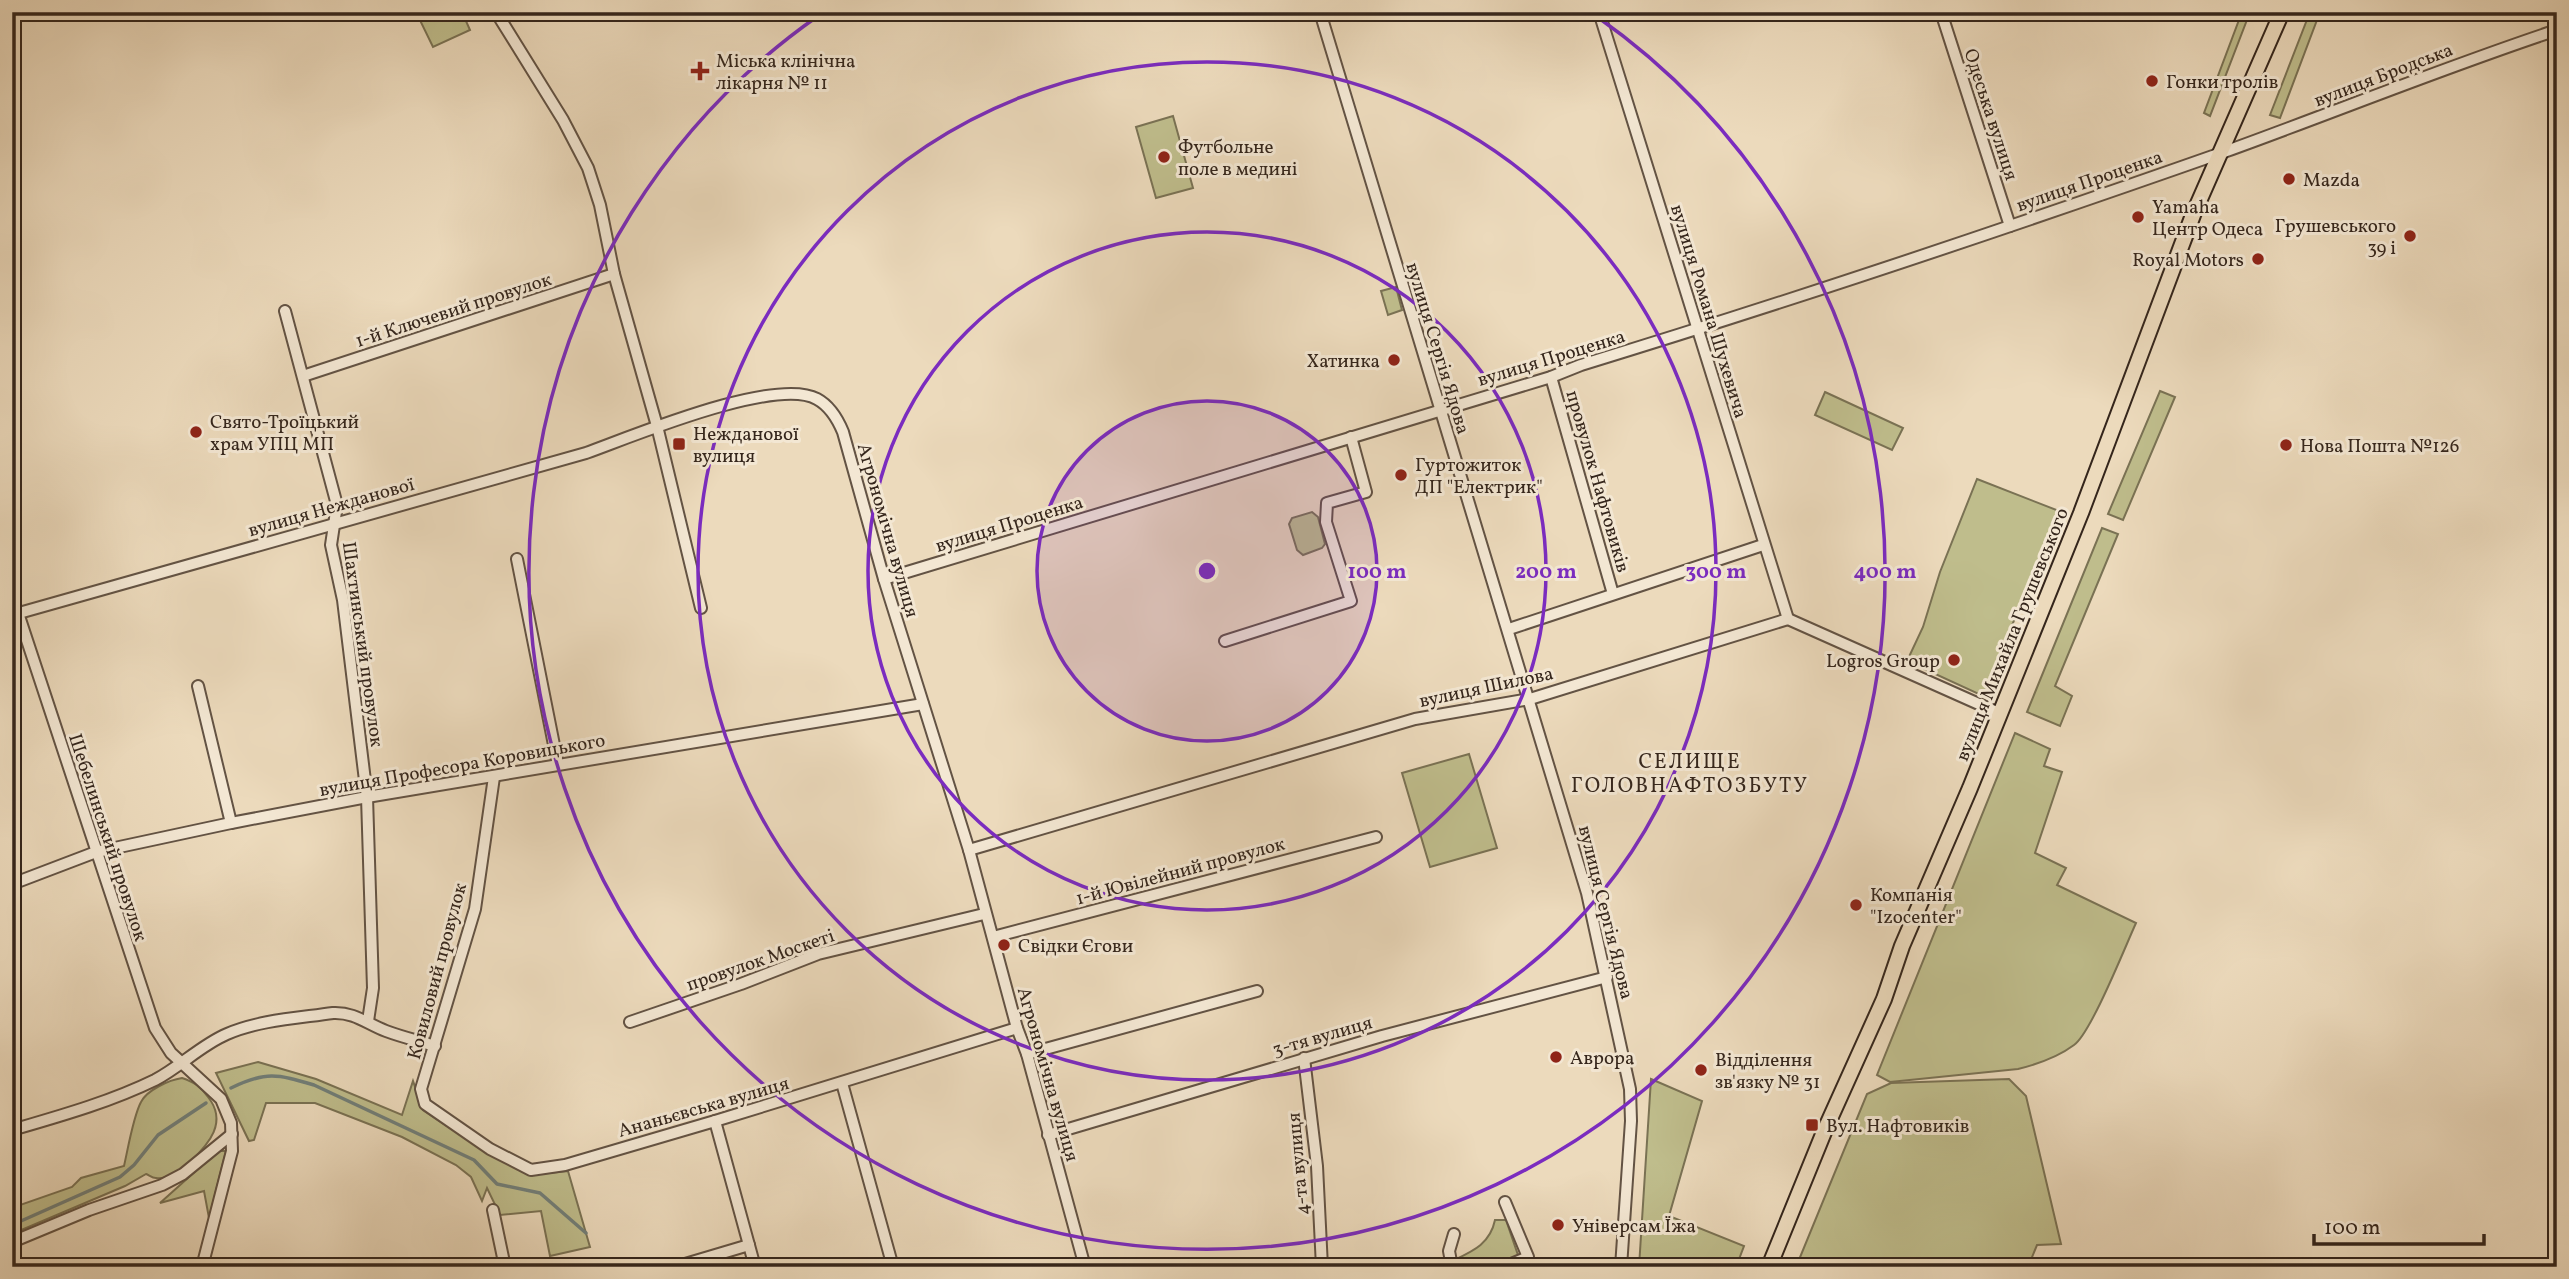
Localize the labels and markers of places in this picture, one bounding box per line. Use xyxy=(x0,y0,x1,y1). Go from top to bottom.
place label: Міська клінічна лікарня № 11 xyxy=(716,49,855,97)
marker: Міська клінічна лікарня № 11 xyxy=(690,61,710,81)
place label: Гонки тролів xyxy=(2166,70,2278,96)
marker: Гонки тролів xyxy=(2144,73,2160,89)
place label: Футбольне поле в медині xyxy=(1178,135,1298,183)
marker: Футбольне поле в медині xyxy=(1156,149,1172,165)
place label: Mazda xyxy=(2303,168,2360,194)
marker: Mazda xyxy=(2281,171,2297,187)
place label: Yamaha Центр Одеса xyxy=(2152,195,2263,243)
marker: Yamaha Центр Одеса xyxy=(2130,209,2146,225)
place label: Грушевського 39 і xyxy=(2275,214,2396,262)
marker: Грушевського 39 і xyxy=(2402,228,2418,244)
place label: Royal Motors xyxy=(2132,248,2244,274)
marker: Royal Motors xyxy=(2250,251,2266,267)
place label: Хатинка xyxy=(1306,349,1380,375)
marker: Хатинка xyxy=(1386,352,1402,368)
place label: Свято-Троїцький храм УПЦ МП xyxy=(210,410,359,458)
place label: Нежданової вулиця xyxy=(693,422,799,470)
marker: Свято-Троїцький храм УПЦ МП xyxy=(188,424,204,440)
place label: Нова Пошта №126 xyxy=(2300,434,2459,460)
marker: Нежданової вулиця xyxy=(671,436,687,452)
marker: Нова Пошта №126 xyxy=(2278,437,2294,453)
place label: Гуртожиток ДП "Електрик" xyxy=(1415,453,1543,501)
marker: Гуртожиток ДП "Електрик" xyxy=(1393,467,1409,483)
centre of rings xyxy=(1195,559,1219,583)
place label: Logros Group xyxy=(1826,649,1940,675)
marker: Logros Group xyxy=(1946,652,1962,668)
place label: Компанія "Izocenter" xyxy=(1870,883,1962,931)
marker: Компанія "Izocenter" xyxy=(1848,897,1864,913)
place label: Свідки Єгови xyxy=(1018,934,1133,960)
marker: Свідки Єгови xyxy=(996,937,1012,953)
place label: Аврора xyxy=(1570,1046,1634,1072)
place label: Відділення зв'язку № 31 xyxy=(1715,1048,1820,1096)
marker: Аврора xyxy=(1548,1049,1564,1065)
marker: Відділення зв'язку № 31 xyxy=(1693,1062,1709,1078)
place label: Вул. Нафтовиків xyxy=(1826,1114,1970,1140)
marker: Вул. Нафтовиків xyxy=(1804,1117,1820,1133)
place label: Універсам Їжа xyxy=(1572,1214,1696,1240)
marker: Універсам Їжа xyxy=(1550,1217,1566,1233)

